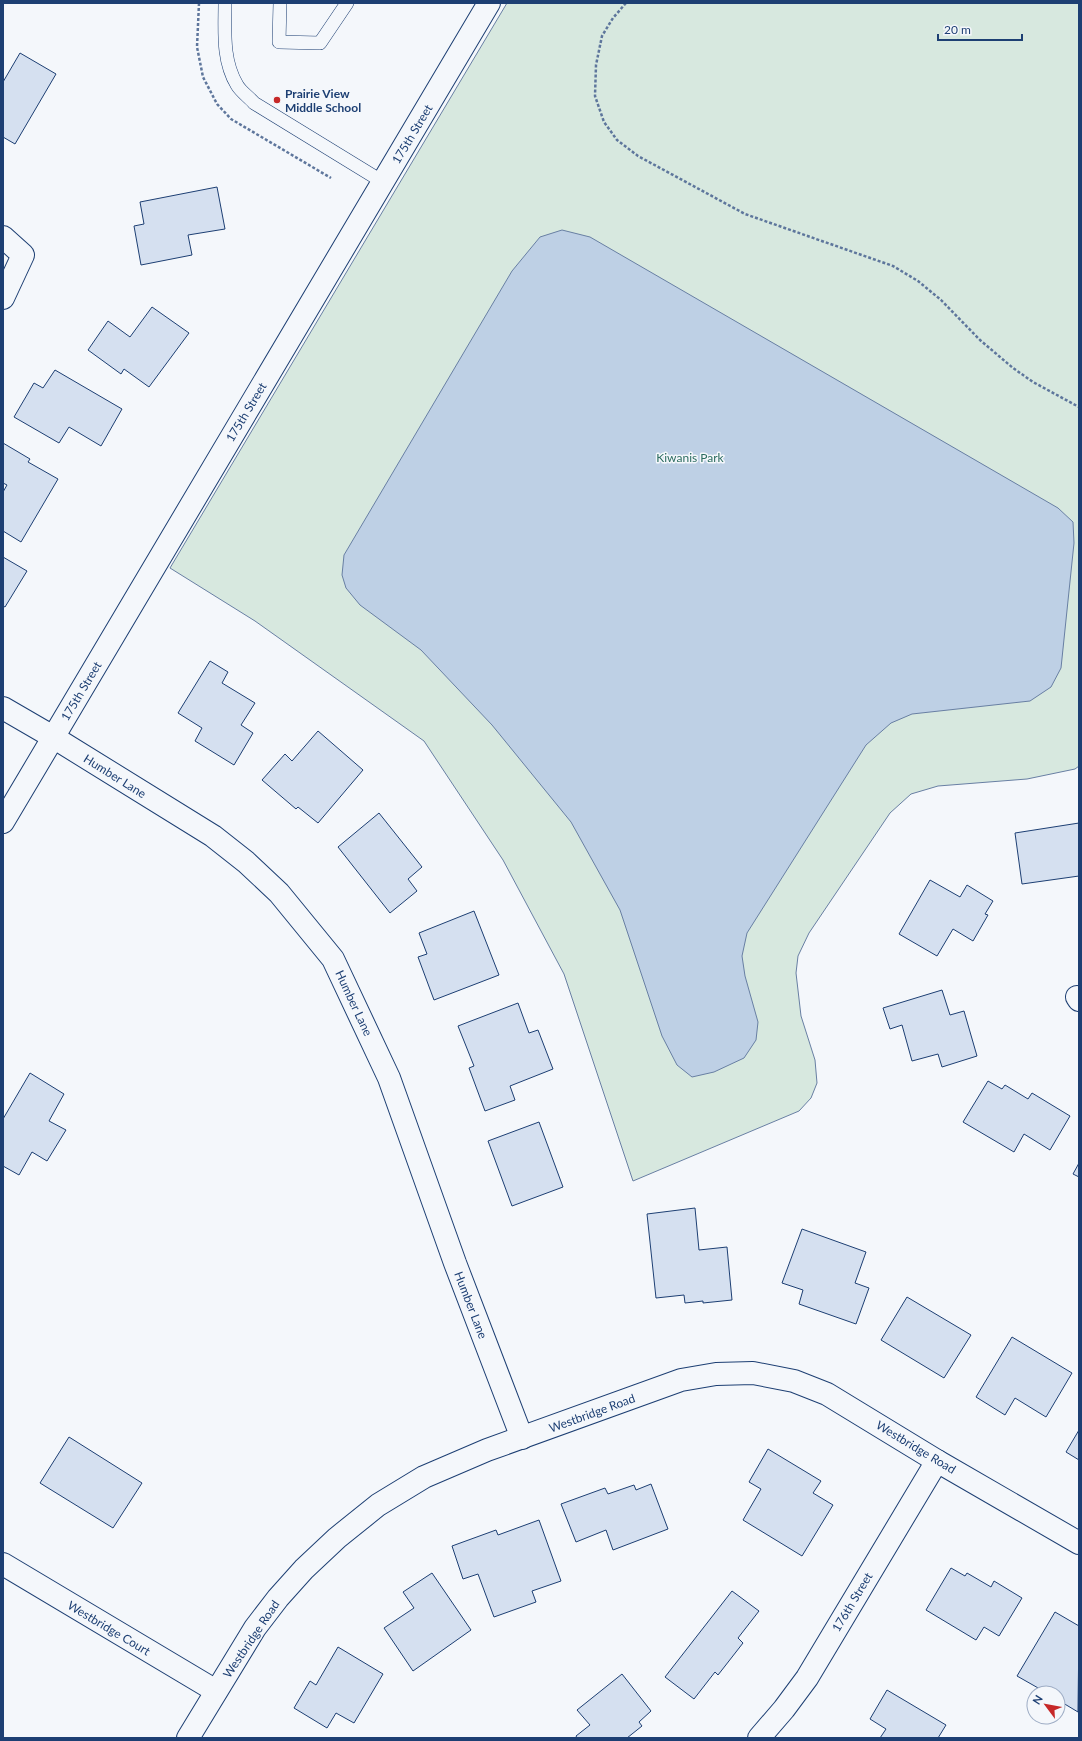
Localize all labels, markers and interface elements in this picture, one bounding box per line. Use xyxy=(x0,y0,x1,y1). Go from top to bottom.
scale bar xyxy=(938,16,1022,42)
text: 20 m xyxy=(944,22,971,37)
place label: Prairie View Middle School xyxy=(285,86,361,115)
marker: Prairie View Middle School xyxy=(272,95,282,105)
street label: 175th Street xyxy=(388,101,436,166)
street label: 175th Street xyxy=(222,379,270,444)
park label: Kiwanis Park xyxy=(656,450,725,465)
street label: 175th Street xyxy=(57,658,105,723)
street label: Humber Lane xyxy=(81,751,149,801)
street label: Humber Lane xyxy=(332,968,376,1038)
street label: Humber Lane xyxy=(451,1269,491,1341)
street label: Westbridge Road xyxy=(547,1390,637,1436)
street label: Westbridge Road xyxy=(873,1417,959,1477)
street label: 176th Street xyxy=(828,1569,876,1634)
street label: Westbridge Court xyxy=(65,1597,154,1659)
street label: Westbridge Road xyxy=(219,1597,283,1681)
north arrow xyxy=(1026,1685,1066,1725)
text: N xyxy=(1029,1692,1045,1706)

